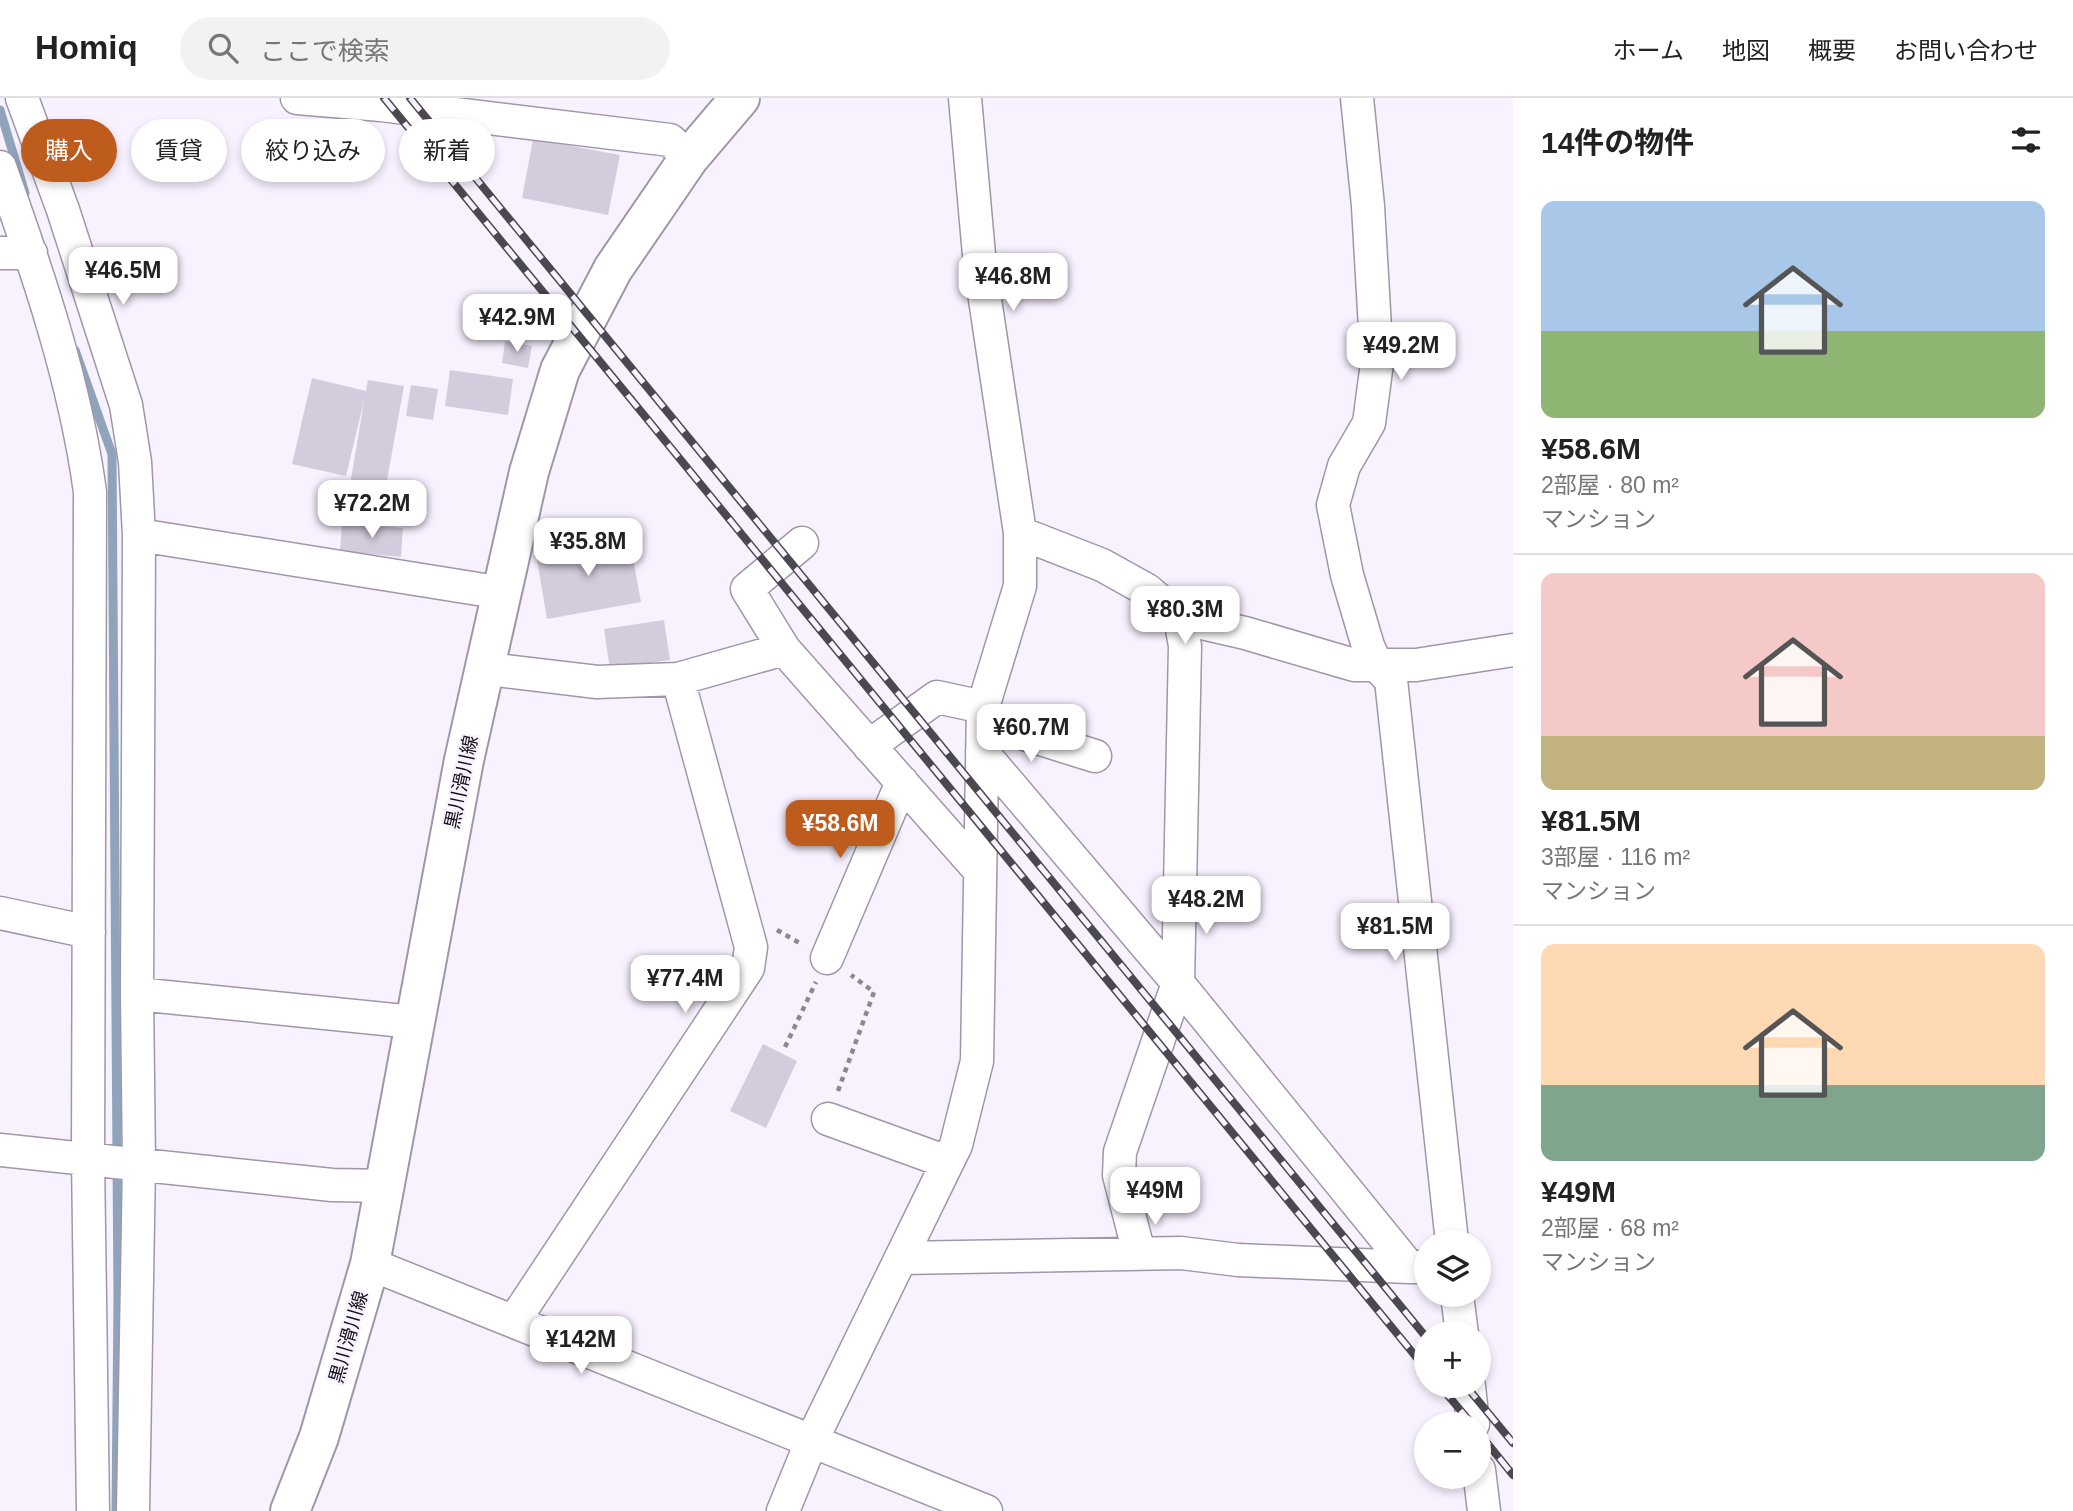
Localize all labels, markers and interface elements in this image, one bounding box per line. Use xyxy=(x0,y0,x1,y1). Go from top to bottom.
search box xyxy=(180,17,670,80)
text: Homiq xyxy=(35,29,138,66)
icon: search xyxy=(204,29,242,67)
text: ここで検索 xyxy=(260,36,390,66)
text: ホーム xyxy=(1613,37,1684,64)
text: 地図 xyxy=(1722,37,1770,64)
text: 概要 xyxy=(1808,37,1856,64)
text: お問い合わせ xyxy=(1894,37,2038,64)
chip: 購入 xyxy=(21,119,117,182)
chip: 賃貸 xyxy=(131,119,227,182)
chip: 絞り込み xyxy=(241,119,385,182)
chip: 新着 xyxy=(399,119,495,182)
icon: filters xyxy=(2007,121,2045,159)
text: 14件の物件 xyxy=(1541,126,1694,159)
icon: home xyxy=(1730,247,1856,373)
pin: ¥46.5M xyxy=(66,248,180,307)
pin: ¥46.8M xyxy=(956,254,1070,313)
text: ¥46.5M xyxy=(85,257,161,283)
text: ¥46.8M xyxy=(975,263,1051,289)
pin: ¥42.9M xyxy=(460,294,574,354)
text: ¥42.9M xyxy=(479,304,555,330)
pin: ¥49.2M xyxy=(1344,322,1458,382)
text: ¥49.2M xyxy=(1363,332,1439,358)
text: ¥58.6M xyxy=(1541,432,1641,465)
text: 2部屋 · 80 m² xyxy=(1541,472,1679,498)
pin: ¥72.2M xyxy=(315,480,429,540)
text: ¥72.2M xyxy=(334,490,410,516)
text: マンション xyxy=(1541,506,1656,532)
pin: ¥35.8M xyxy=(531,518,645,578)
text: ¥35.8M xyxy=(550,528,626,554)
pin: ¥80.3M xyxy=(1128,587,1242,646)
text: ¥80.3M xyxy=(1147,596,1223,622)
icon: home xyxy=(1730,619,1856,745)
pin: ¥60.7M xyxy=(974,704,1088,764)
text: ¥60.7M xyxy=(993,714,1069,740)
street label: 黒川滑川線 xyxy=(441,733,482,831)
pin: ¥58.6M xyxy=(783,800,897,860)
text: ¥81.5M xyxy=(1541,804,1641,837)
text: ¥58.6M xyxy=(802,810,878,836)
text: 3部屋 · 116 m² xyxy=(1541,844,1690,870)
pin: ¥48.2M xyxy=(1149,876,1263,936)
text: マンション xyxy=(1541,878,1656,904)
text: ¥48.2M xyxy=(1168,886,1244,912)
pin: ¥81.5M xyxy=(1338,904,1452,963)
text: ¥81.5M xyxy=(1357,913,1433,939)
pin: ¥77.4M xyxy=(628,956,742,1015)
text: ¥77.4M xyxy=(647,965,723,991)
icon: home xyxy=(1730,990,1856,1116)
pin: ¥49M xyxy=(1114,1168,1196,1227)
text: ¥49M xyxy=(1541,1175,1616,1208)
text: ¥49M xyxy=(1126,1177,1184,1203)
text: 2部屋 · 68 m² xyxy=(1541,1215,1679,1241)
map controls xyxy=(1414,1230,1491,1489)
button: layers xyxy=(1414,1230,1491,1307)
text: マンション xyxy=(1541,1249,1656,1275)
street label: 黒川滑川線 xyxy=(325,1289,372,1386)
pin: ¥142M xyxy=(532,1316,630,1376)
button: + xyxy=(1414,1321,1491,1398)
text: ¥142M xyxy=(546,1326,616,1352)
button: − xyxy=(1414,1412,1491,1489)

